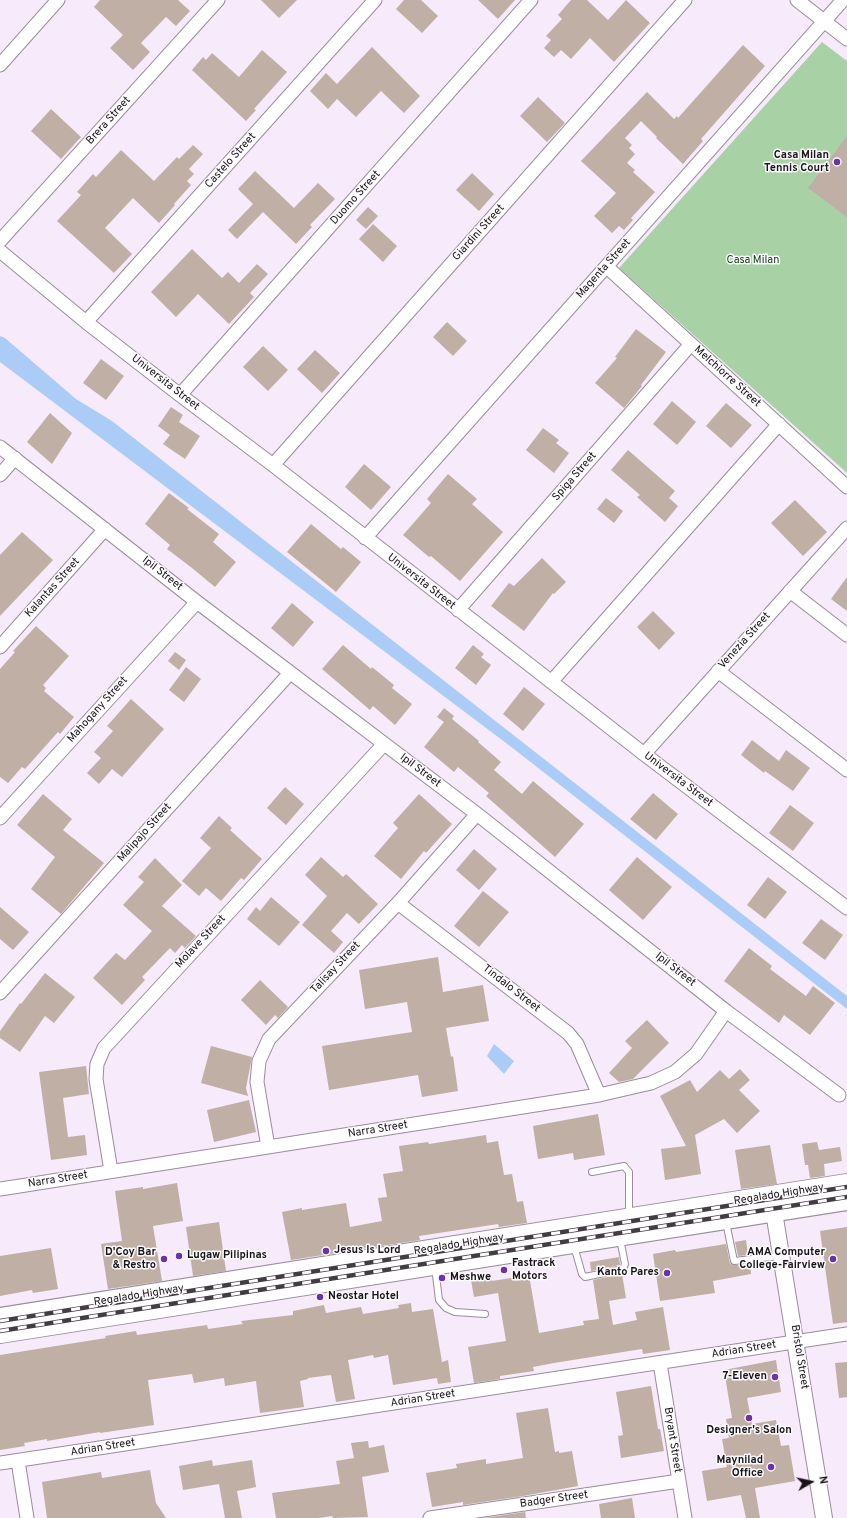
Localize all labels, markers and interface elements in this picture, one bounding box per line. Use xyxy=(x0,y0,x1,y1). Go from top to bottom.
street label: Brera Street xyxy=(84,94,134,148)
street label: Castelo Street xyxy=(203,131,259,191)
place label: Casa Milan Tennis Court xyxy=(764,149,829,175)
marker: Casa Milan Tennis Court xyxy=(832,157,842,167)
street label: Duomo Street xyxy=(328,168,384,228)
street label: Giardini Street xyxy=(450,202,508,264)
street label: Magenta Street xyxy=(574,237,634,301)
park label: Casa Milan xyxy=(727,254,779,268)
street label: Melchiorre Street xyxy=(691,344,763,410)
street label: Universita Street xyxy=(128,352,202,414)
street label: Spiga Street xyxy=(550,450,600,504)
street label: Universita Street xyxy=(384,551,458,613)
street label: Ipil Street xyxy=(139,554,185,594)
street label: Kalantas Street xyxy=(23,555,83,621)
street label: Venezia Street xyxy=(716,610,774,672)
street label: Mahogany Street xyxy=(65,674,131,746)
street label: Universita Street xyxy=(641,750,715,810)
street label: Ipil Street xyxy=(397,751,443,791)
street label: Malipajo Street xyxy=(115,801,175,865)
street label: Molave Street xyxy=(173,913,229,971)
street label: Talisay Street xyxy=(308,939,364,997)
street label: Ipil Street xyxy=(652,950,698,990)
street label: Tindalo Street xyxy=(480,962,542,1016)
street label: Narra Street xyxy=(347,1119,409,1141)
street label: Narra Street xyxy=(27,1169,89,1191)
street label: Regalado Highway xyxy=(733,1181,825,1209)
street label: Regalado Highway xyxy=(413,1231,505,1259)
place label: Jesus Is Lord xyxy=(334,1244,401,1258)
place label: D'Coy Bar & Restro xyxy=(105,1246,156,1272)
marker: Jesus Is Lord xyxy=(321,1246,331,1256)
place label: AMA Computer College-Fairview xyxy=(739,1246,825,1272)
place label: Lugaw Pilipinas xyxy=(187,1249,267,1263)
marker: Lugaw Pilipinas xyxy=(174,1251,184,1261)
marker: D'Coy Bar & Restro xyxy=(159,1254,169,1264)
marker: AMA Computer College-Fairview xyxy=(828,1254,838,1264)
place label: Fastrack Motors xyxy=(512,1257,555,1283)
marker: Fastrack Motors xyxy=(499,1265,509,1275)
place label: Kanto Pares xyxy=(597,1266,659,1280)
marker: Kanto Pares xyxy=(662,1268,672,1278)
place label: Meshwe xyxy=(450,1271,491,1285)
marker: Meshwe xyxy=(437,1273,447,1283)
street label: Regalado Highway xyxy=(93,1282,185,1310)
place label: Neostar Hotel xyxy=(328,1290,399,1304)
marker: Neostar Hotel xyxy=(315,1292,325,1302)
street label: Bristol Street xyxy=(787,1324,811,1390)
street label: Adrian Street xyxy=(711,1338,777,1362)
place label: 7-Eleven xyxy=(723,1370,767,1384)
marker: 7-Eleven xyxy=(770,1372,780,1382)
street label: Adrian Street xyxy=(390,1387,456,1411)
street label: Bryant Street xyxy=(660,1406,684,1474)
marker: Designer's Salon xyxy=(744,1413,754,1423)
place label: Designer's Salon xyxy=(706,1424,792,1438)
street label: Adrian Street xyxy=(70,1436,136,1460)
place label: Maynilad Office xyxy=(716,1454,763,1480)
marker: Maynilad Office xyxy=(766,1462,776,1472)
north arrow xyxy=(791,1462,831,1502)
text: N xyxy=(815,1475,830,1485)
street label: Badger Street xyxy=(519,1489,589,1511)

